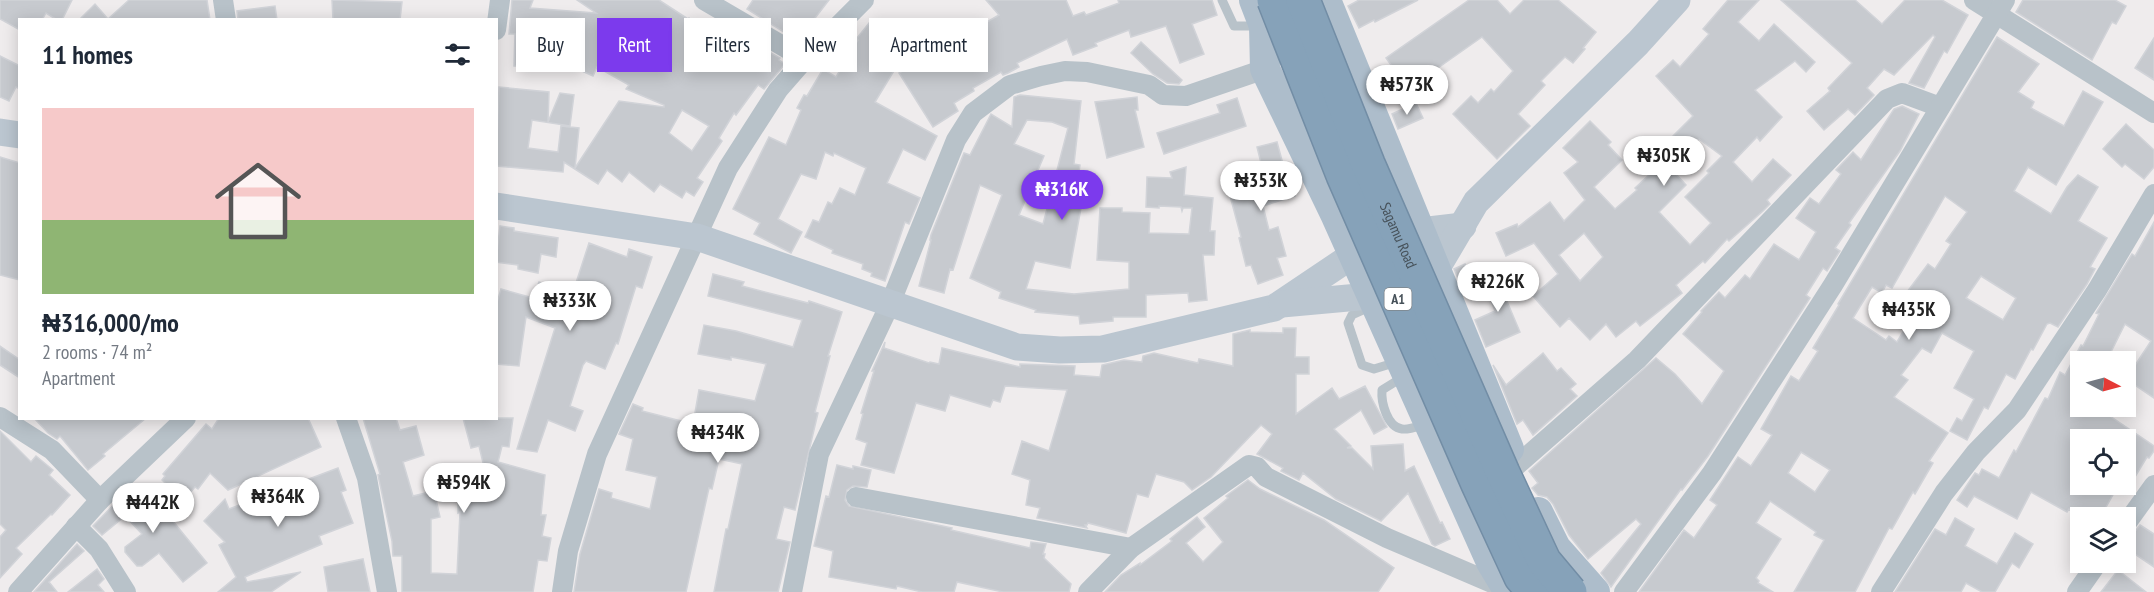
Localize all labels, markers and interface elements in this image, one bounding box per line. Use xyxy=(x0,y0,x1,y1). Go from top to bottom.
chip: Buy xyxy=(516,18,585,72)
chip: Rent xyxy=(597,18,672,72)
chip: Filters xyxy=(684,18,771,72)
chip: New xyxy=(783,18,857,72)
chip: Apartment xyxy=(869,18,988,72)
text: 11 homes xyxy=(42,38,133,71)
icon: filters xyxy=(441,38,474,71)
pin: ₦573K xyxy=(1365,65,1449,116)
text: ₦573K xyxy=(1380,71,1434,97)
pin: ₦305K xyxy=(1622,136,1706,187)
text: ₦305K xyxy=(1637,142,1691,168)
icon: home xyxy=(204,147,312,255)
pin: ₦353K xyxy=(1219,161,1303,212)
text: ₦353K xyxy=(1234,167,1288,193)
pin: ₦316K xyxy=(1020,170,1104,221)
text: ₦316K xyxy=(1035,176,1089,202)
street label: Sagamu Road xyxy=(1376,199,1422,271)
pin: ₦226K xyxy=(1456,262,1540,313)
text: ₦226K xyxy=(1471,268,1525,294)
pin: ₦333K xyxy=(528,281,612,332)
text: ₦333K xyxy=(543,287,597,313)
road number: A1 xyxy=(1384,288,1412,310)
pin: ₦435K xyxy=(1867,290,1951,341)
text: ₦435K xyxy=(1882,296,1936,322)
text: ₦316,000/mo xyxy=(42,306,179,339)
text: 2 rooms · 74 m² xyxy=(42,339,152,365)
north arrow xyxy=(2070,351,2136,417)
map controls xyxy=(2070,351,2136,573)
text: Apartment xyxy=(42,365,115,391)
pin: ₦434K xyxy=(676,413,760,464)
text: ₦434K xyxy=(691,419,745,445)
button: locate xyxy=(2070,429,2136,495)
pin: ₦594K xyxy=(422,463,506,514)
text: ₦594K xyxy=(437,469,491,495)
pin: ₦364K xyxy=(236,477,320,528)
pin: ₦442K xyxy=(111,483,195,534)
text: ₦364K xyxy=(251,483,305,509)
text: ₦442K xyxy=(126,489,180,515)
button: layers xyxy=(2070,507,2136,573)

